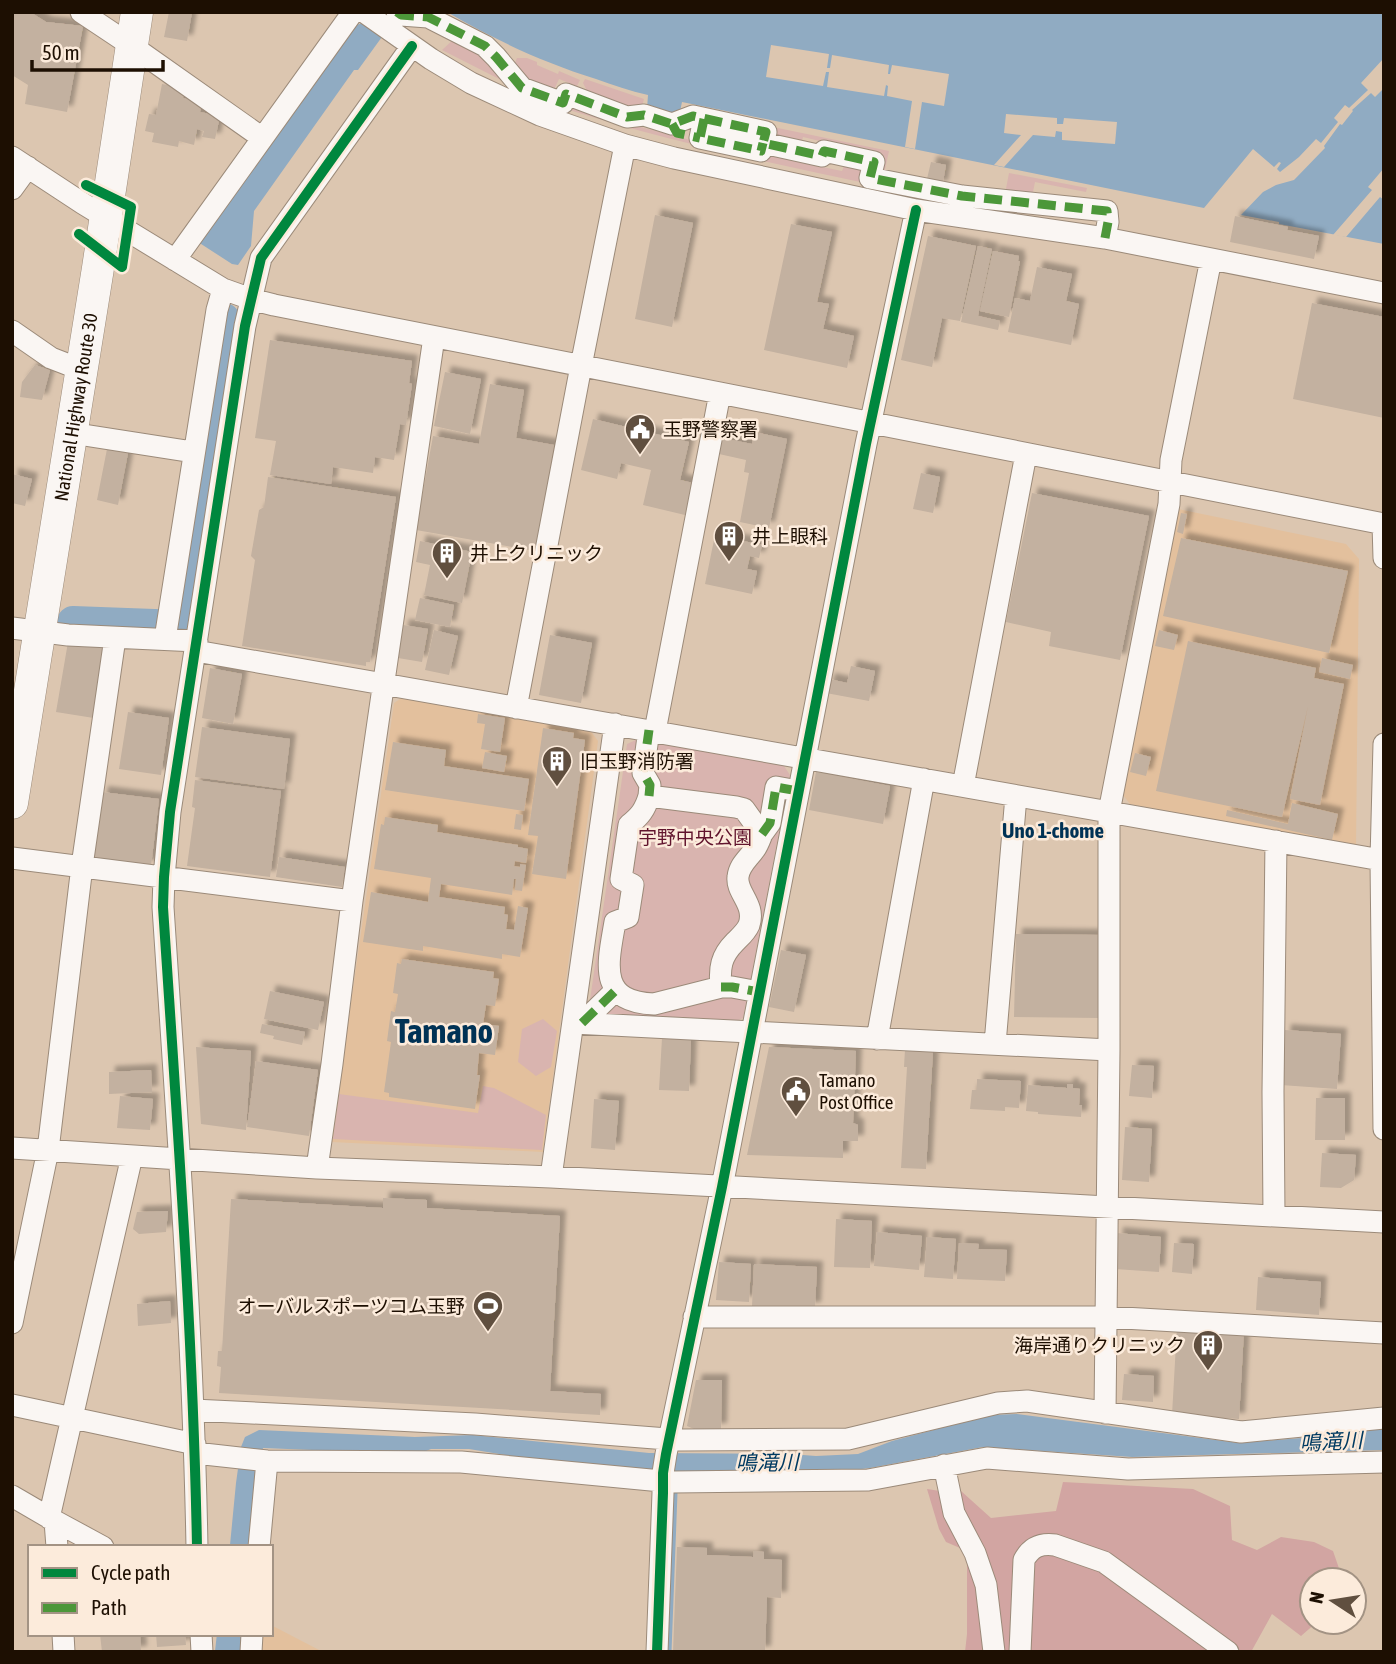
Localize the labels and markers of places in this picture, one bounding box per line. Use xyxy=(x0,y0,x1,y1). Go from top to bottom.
public building icon: 玉野警察署 xyxy=(623,412,657,456)
place label: 玉野警察署 xyxy=(663,418,758,440)
building icon: 井上眼科 xyxy=(712,519,746,563)
place label: 井上眼科 xyxy=(752,525,828,547)
building icon: 井上クリニック xyxy=(430,536,464,580)
place label: 井上クリニック xyxy=(470,542,603,564)
building icon: 旧玉野消防署 xyxy=(540,744,574,788)
place label: 旧玉野消防署 xyxy=(580,750,694,772)
place label: Tamano Post Office xyxy=(819,1069,893,1113)
public building icon: Tamano Post Office xyxy=(779,1074,813,1118)
sports icon: オーバルスポーツコム玉野 xyxy=(471,1289,505,1333)
place label: オーバルスポーツコム玉野 xyxy=(238,1295,465,1317)
building icon: 海岸通りクリニック xyxy=(1191,1328,1225,1372)
place label: 海岸通りクリニック xyxy=(1014,1334,1185,1356)

